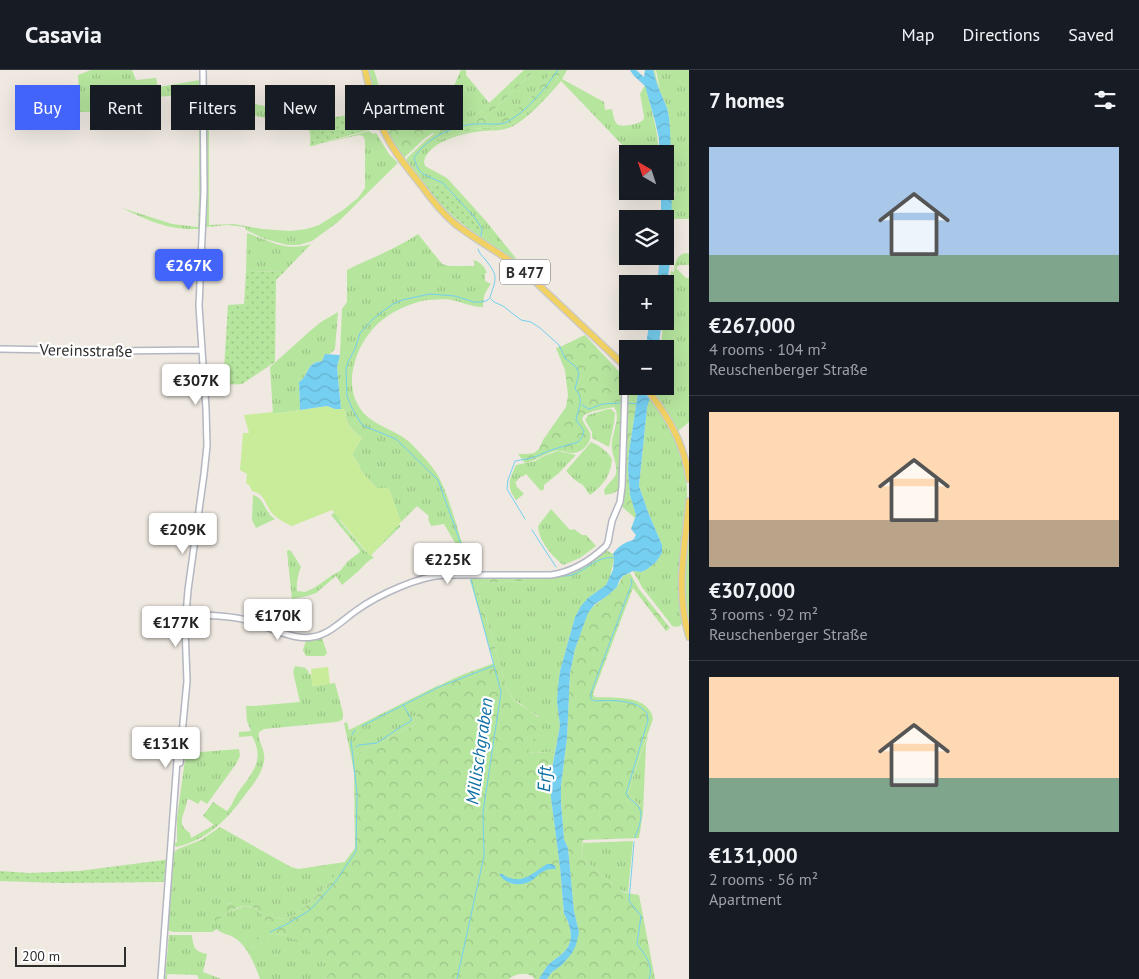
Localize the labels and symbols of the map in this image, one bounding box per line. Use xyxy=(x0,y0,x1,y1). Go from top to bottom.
north arrow xyxy=(619,145,674,200)
pin: €267K xyxy=(154,248,224,291)
road number: B 477 xyxy=(500,260,550,284)
street label: Vereinsstraße xyxy=(38,339,133,361)
pin: €307K xyxy=(161,364,231,406)
pin: €209K xyxy=(148,512,218,555)
pin: €225K xyxy=(413,542,483,585)
pin: €170K xyxy=(243,598,313,641)
pin: €177K xyxy=(141,606,211,648)
water label: Millischgraben xyxy=(460,696,498,806)
pin: €131K xyxy=(131,726,201,769)
water label: Erft xyxy=(532,764,556,792)
scale bar xyxy=(15,944,126,967)

